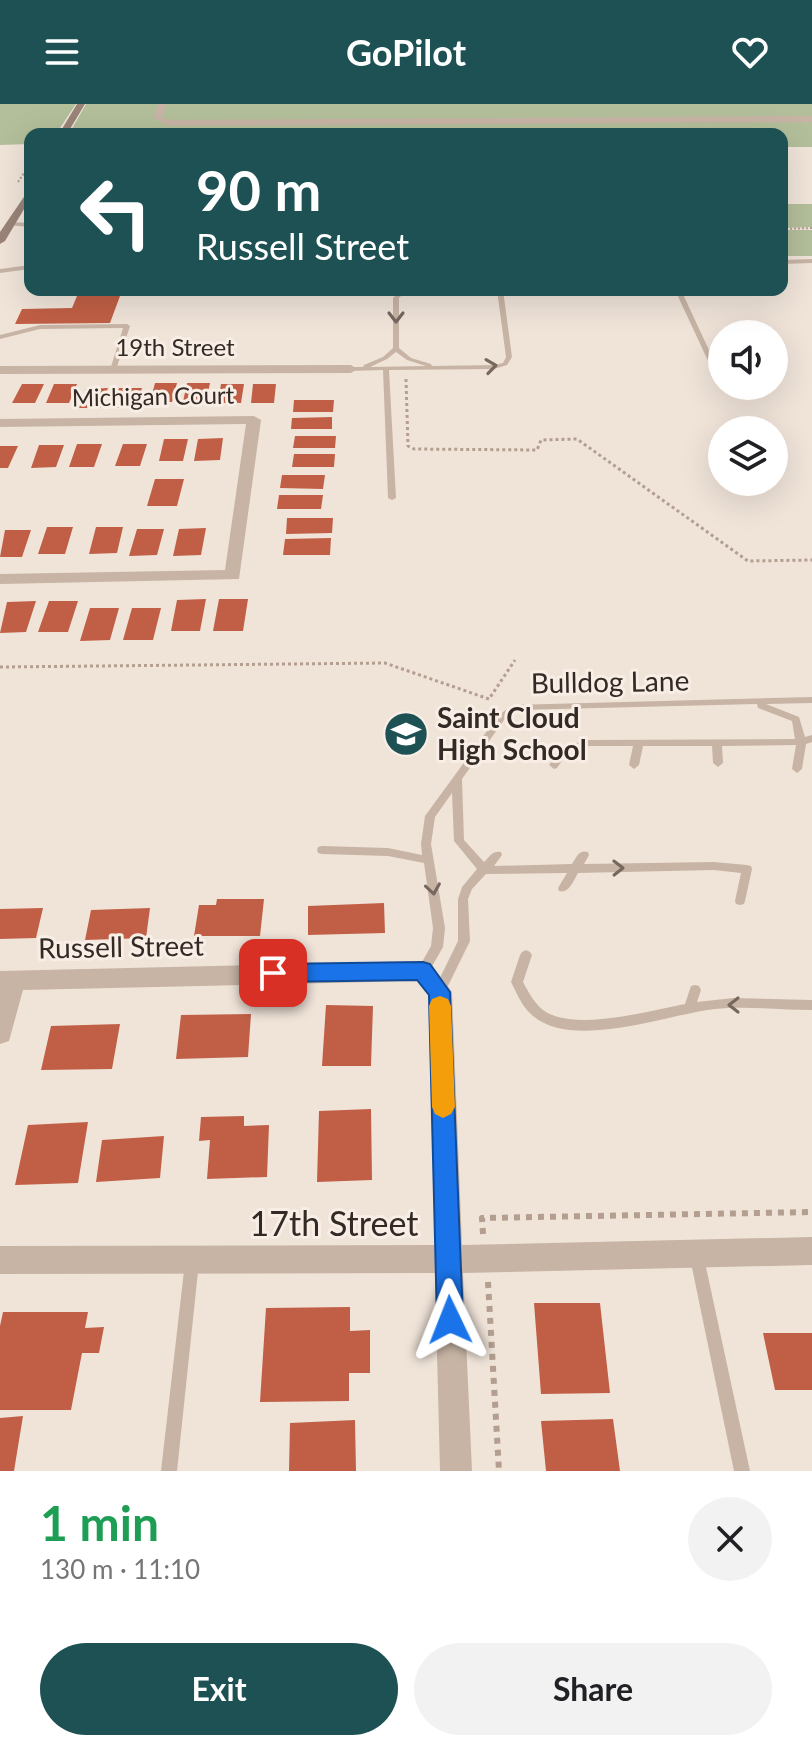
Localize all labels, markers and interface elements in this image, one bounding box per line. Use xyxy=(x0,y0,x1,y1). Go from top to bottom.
icon: menu xyxy=(40,30,84,74)
text: GoPilot xyxy=(346,30,466,74)
icon: heart xyxy=(728,30,772,74)
text: 90 m xyxy=(196,156,321,223)
icon: left xyxy=(64,160,168,264)
text: Russell Street xyxy=(196,224,409,268)
one-way arrow xyxy=(387,311,405,324)
map controls xyxy=(708,320,788,496)
button: sound xyxy=(708,320,788,400)
street label: 19th Street xyxy=(115,332,235,361)
one-way arrow xyxy=(485,358,498,375)
street label: Michigan Court xyxy=(71,380,235,411)
button: layers xyxy=(708,416,788,496)
street label: Bulldog Lane xyxy=(530,663,690,699)
place label: Saint Cloud High School xyxy=(437,700,587,766)
school or university icon: Saint Cloud High School xyxy=(382,710,430,758)
one-way arrow xyxy=(612,859,625,877)
one-way arrow xyxy=(424,883,441,896)
street label: Russell Street xyxy=(38,928,204,964)
pin xyxy=(239,939,307,1007)
icon: arrive xyxy=(251,951,295,995)
one-way arrow xyxy=(727,996,740,1014)
street label: 17th Street xyxy=(250,1202,418,1243)
position arrow xyxy=(408,1278,492,1362)
text: 1 min xyxy=(40,1494,159,1551)
button: close xyxy=(688,1497,772,1581)
text: 130 m · 11:10 xyxy=(40,1553,200,1585)
button: Exit xyxy=(40,1643,398,1735)
button: Share xyxy=(414,1643,772,1735)

